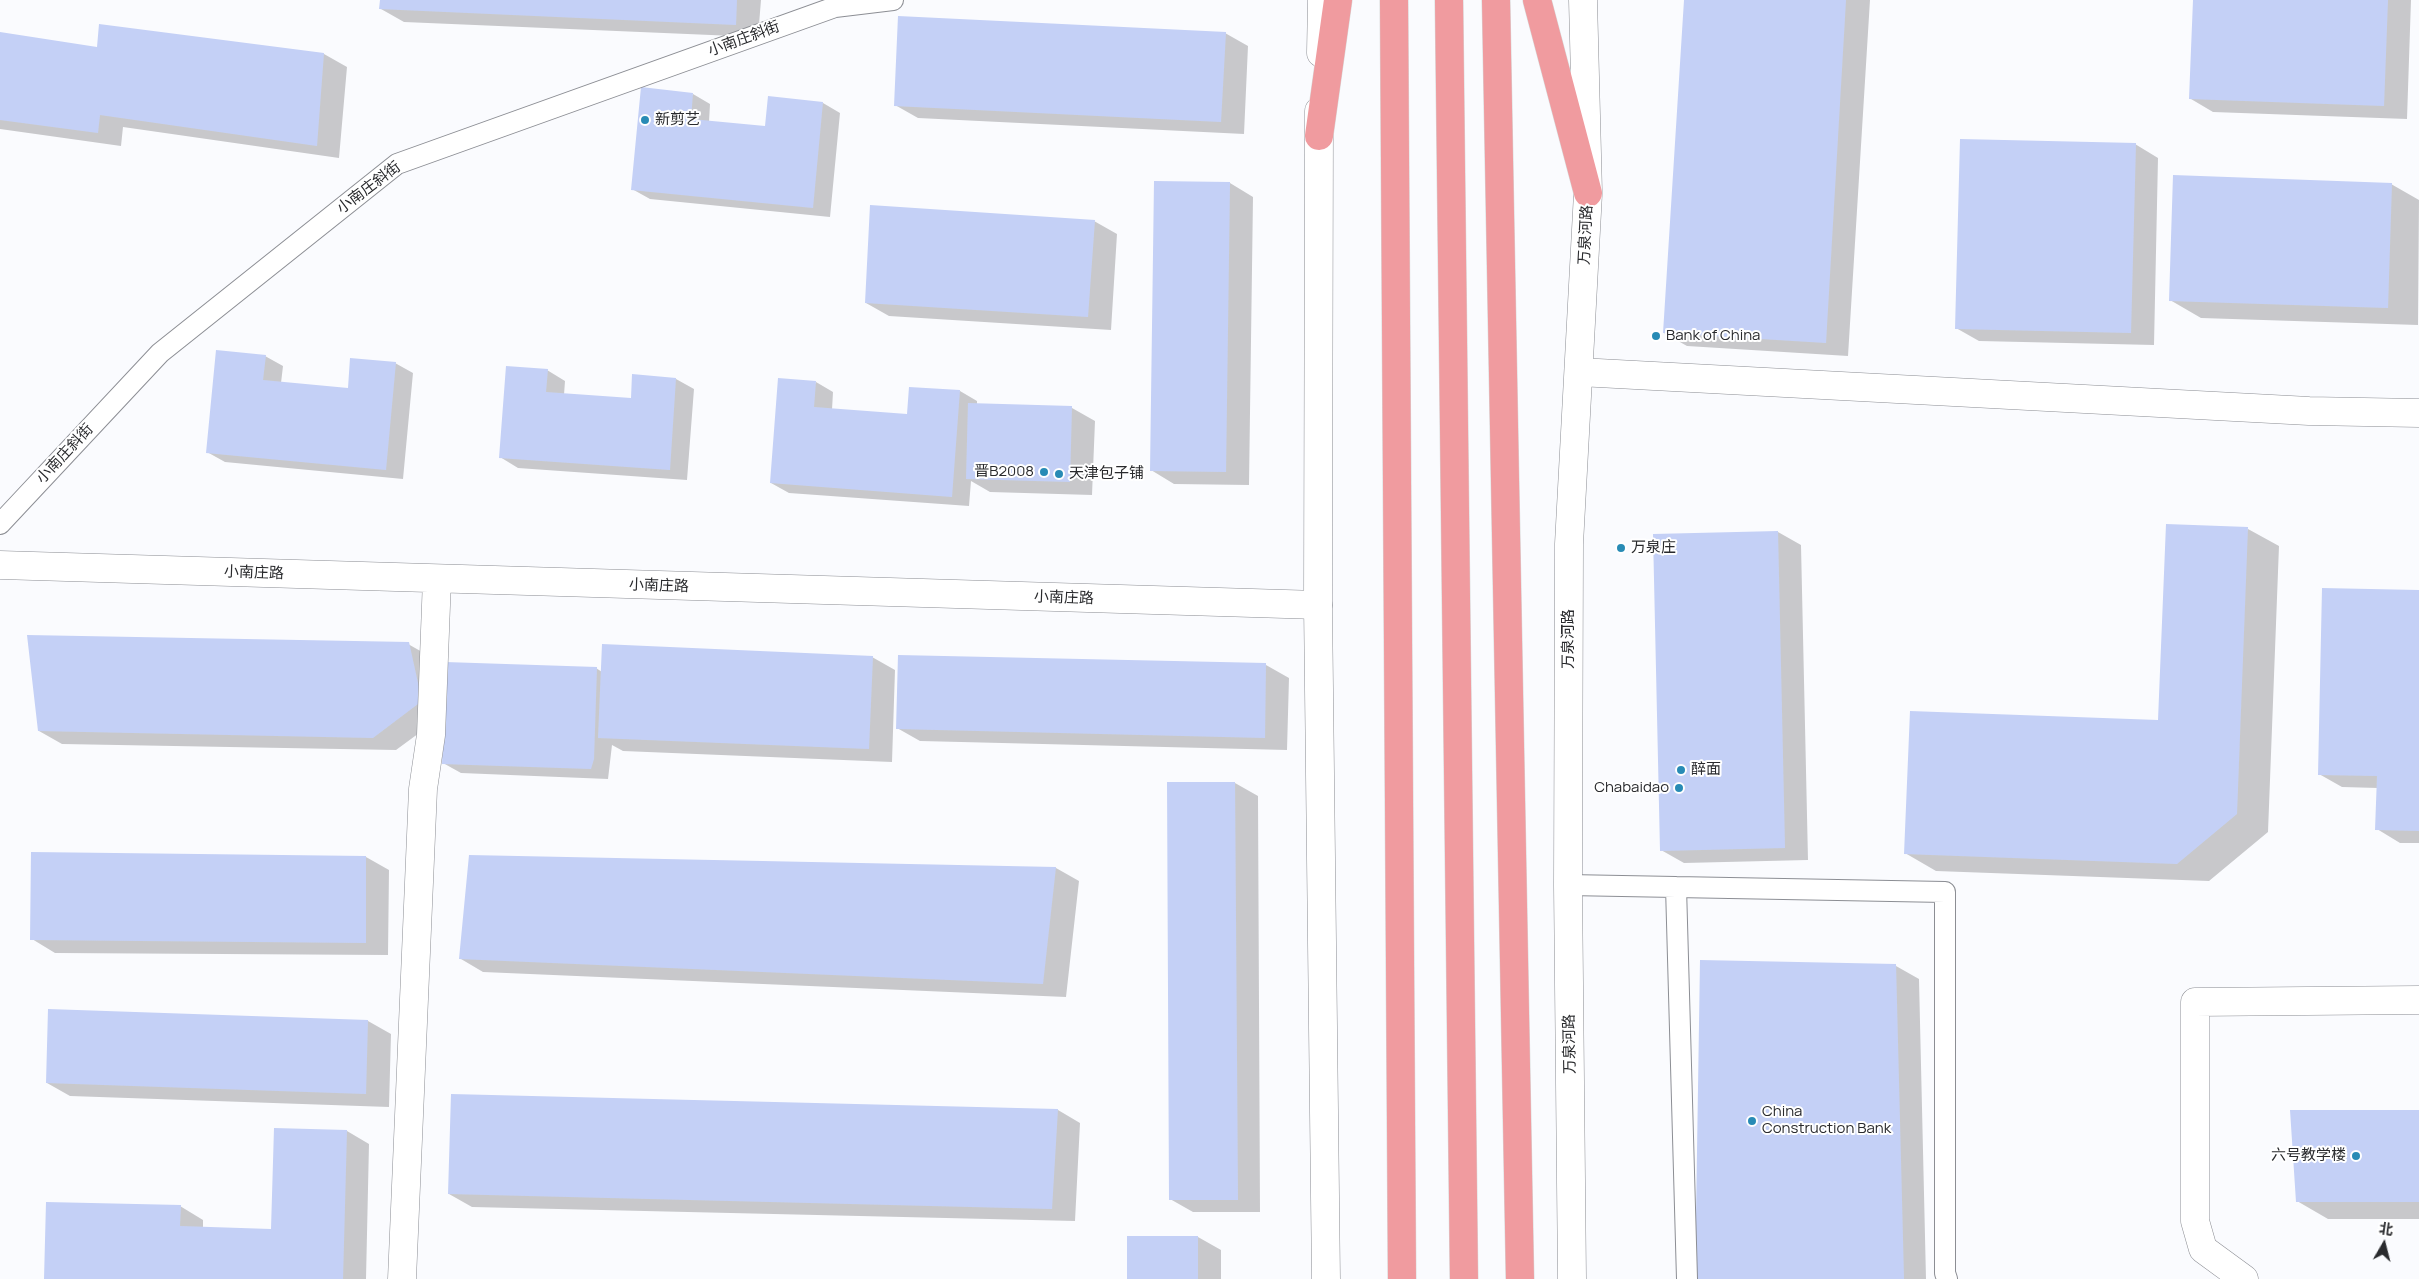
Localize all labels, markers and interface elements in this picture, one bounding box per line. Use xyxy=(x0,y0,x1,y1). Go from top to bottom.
street label: 小南庄斜街 xyxy=(706,18,782,60)
place label: 新剪艺 xyxy=(655,111,700,129)
marker: 新剪艺 xyxy=(639,114,651,126)
street label: 小南庄斜街 xyxy=(334,158,404,218)
street label: 万泉河路 xyxy=(1575,205,1597,265)
place label: Bank of China xyxy=(1666,327,1760,345)
marker: Bank of China xyxy=(1650,330,1662,342)
street label: 小南庄斜街 xyxy=(33,420,97,488)
place label: 晋B2008 xyxy=(974,463,1034,481)
place label: 天津包子铺 xyxy=(1069,465,1144,483)
marker: 晋B2008 xyxy=(1038,466,1050,478)
marker: 天津包子铺 xyxy=(1053,468,1065,480)
place label: 万泉庄 xyxy=(1631,539,1676,557)
marker: 万泉庄 xyxy=(1615,542,1627,554)
street label: 小南庄路 xyxy=(224,563,284,583)
street label: 小南庄路 xyxy=(629,576,689,596)
street label: 小南庄路 xyxy=(1034,588,1094,608)
street label: 万泉河路 xyxy=(1560,609,1578,669)
place label: 醉面 xyxy=(1691,761,1721,779)
marker: 醉面 xyxy=(1675,764,1687,776)
place label: Chabaidao xyxy=(1594,779,1669,797)
marker: Chabaidao xyxy=(1673,782,1685,794)
street label: 万泉河路 xyxy=(1560,1014,1580,1074)
place label: China Construction Bank xyxy=(1762,1103,1891,1138)
marker: China Construction Bank xyxy=(1746,1115,1758,1127)
place label: 六号教学楼 xyxy=(2271,1147,2346,1165)
marker: 六号教学楼 xyxy=(2350,1150,2362,1162)
text: 北 xyxy=(2378,1218,2394,1239)
north arrow xyxy=(2359,1219,2409,1269)

